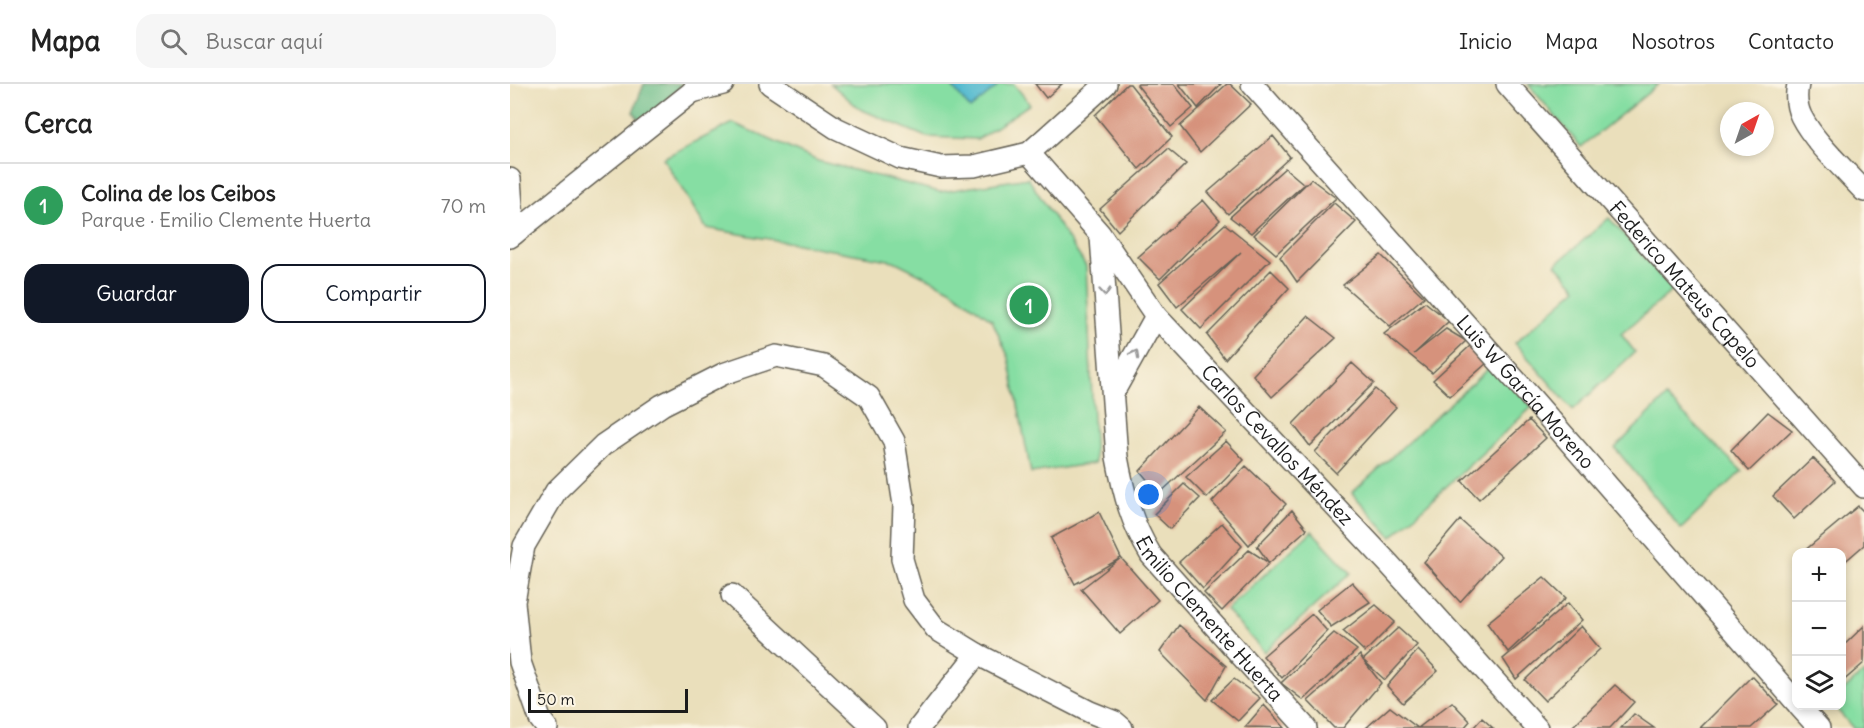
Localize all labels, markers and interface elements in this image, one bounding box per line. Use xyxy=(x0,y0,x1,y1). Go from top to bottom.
search box xyxy=(136,14,556,68)
text: Mapa xyxy=(30,23,100,59)
icon: search xyxy=(157,25,190,58)
text: Buscar aquí xyxy=(205,27,323,55)
text: Inicio xyxy=(1459,28,1512,55)
text: Mapa xyxy=(1545,28,1598,55)
text: Nosotros xyxy=(1631,28,1715,55)
text: Contacto xyxy=(1748,28,1834,55)
north arrow xyxy=(1720,102,1774,156)
text: Cerca xyxy=(24,107,93,140)
text: Colina de los Ceibos xyxy=(81,179,276,207)
text: 1 xyxy=(40,193,47,218)
text: 70 m xyxy=(441,193,486,218)
street label: Federico Mateus Capelo xyxy=(1604,196,1766,373)
text: Parque · Emilio Clemente Huerta xyxy=(81,207,371,232)
button: Guardar xyxy=(24,264,249,323)
button: Compartir xyxy=(261,264,486,323)
pin: 1 xyxy=(1010,282,1048,328)
one-way arrow xyxy=(1098,288,1111,297)
street label: Luis W García Moreno xyxy=(1451,310,1600,474)
one-way arrow xyxy=(1128,350,1139,361)
street label: Carlos Cevallos Méndez xyxy=(1196,359,1359,530)
your location xyxy=(1134,480,1163,509)
street label: Emilio Clemente Huerta xyxy=(1131,531,1289,706)
map controls xyxy=(1792,548,1846,710)
button: + xyxy=(1792,548,1846,602)
button: − xyxy=(1792,602,1846,656)
button: layers xyxy=(1792,656,1846,710)
scale bar xyxy=(528,686,688,714)
text: 50 m xyxy=(537,689,575,709)

